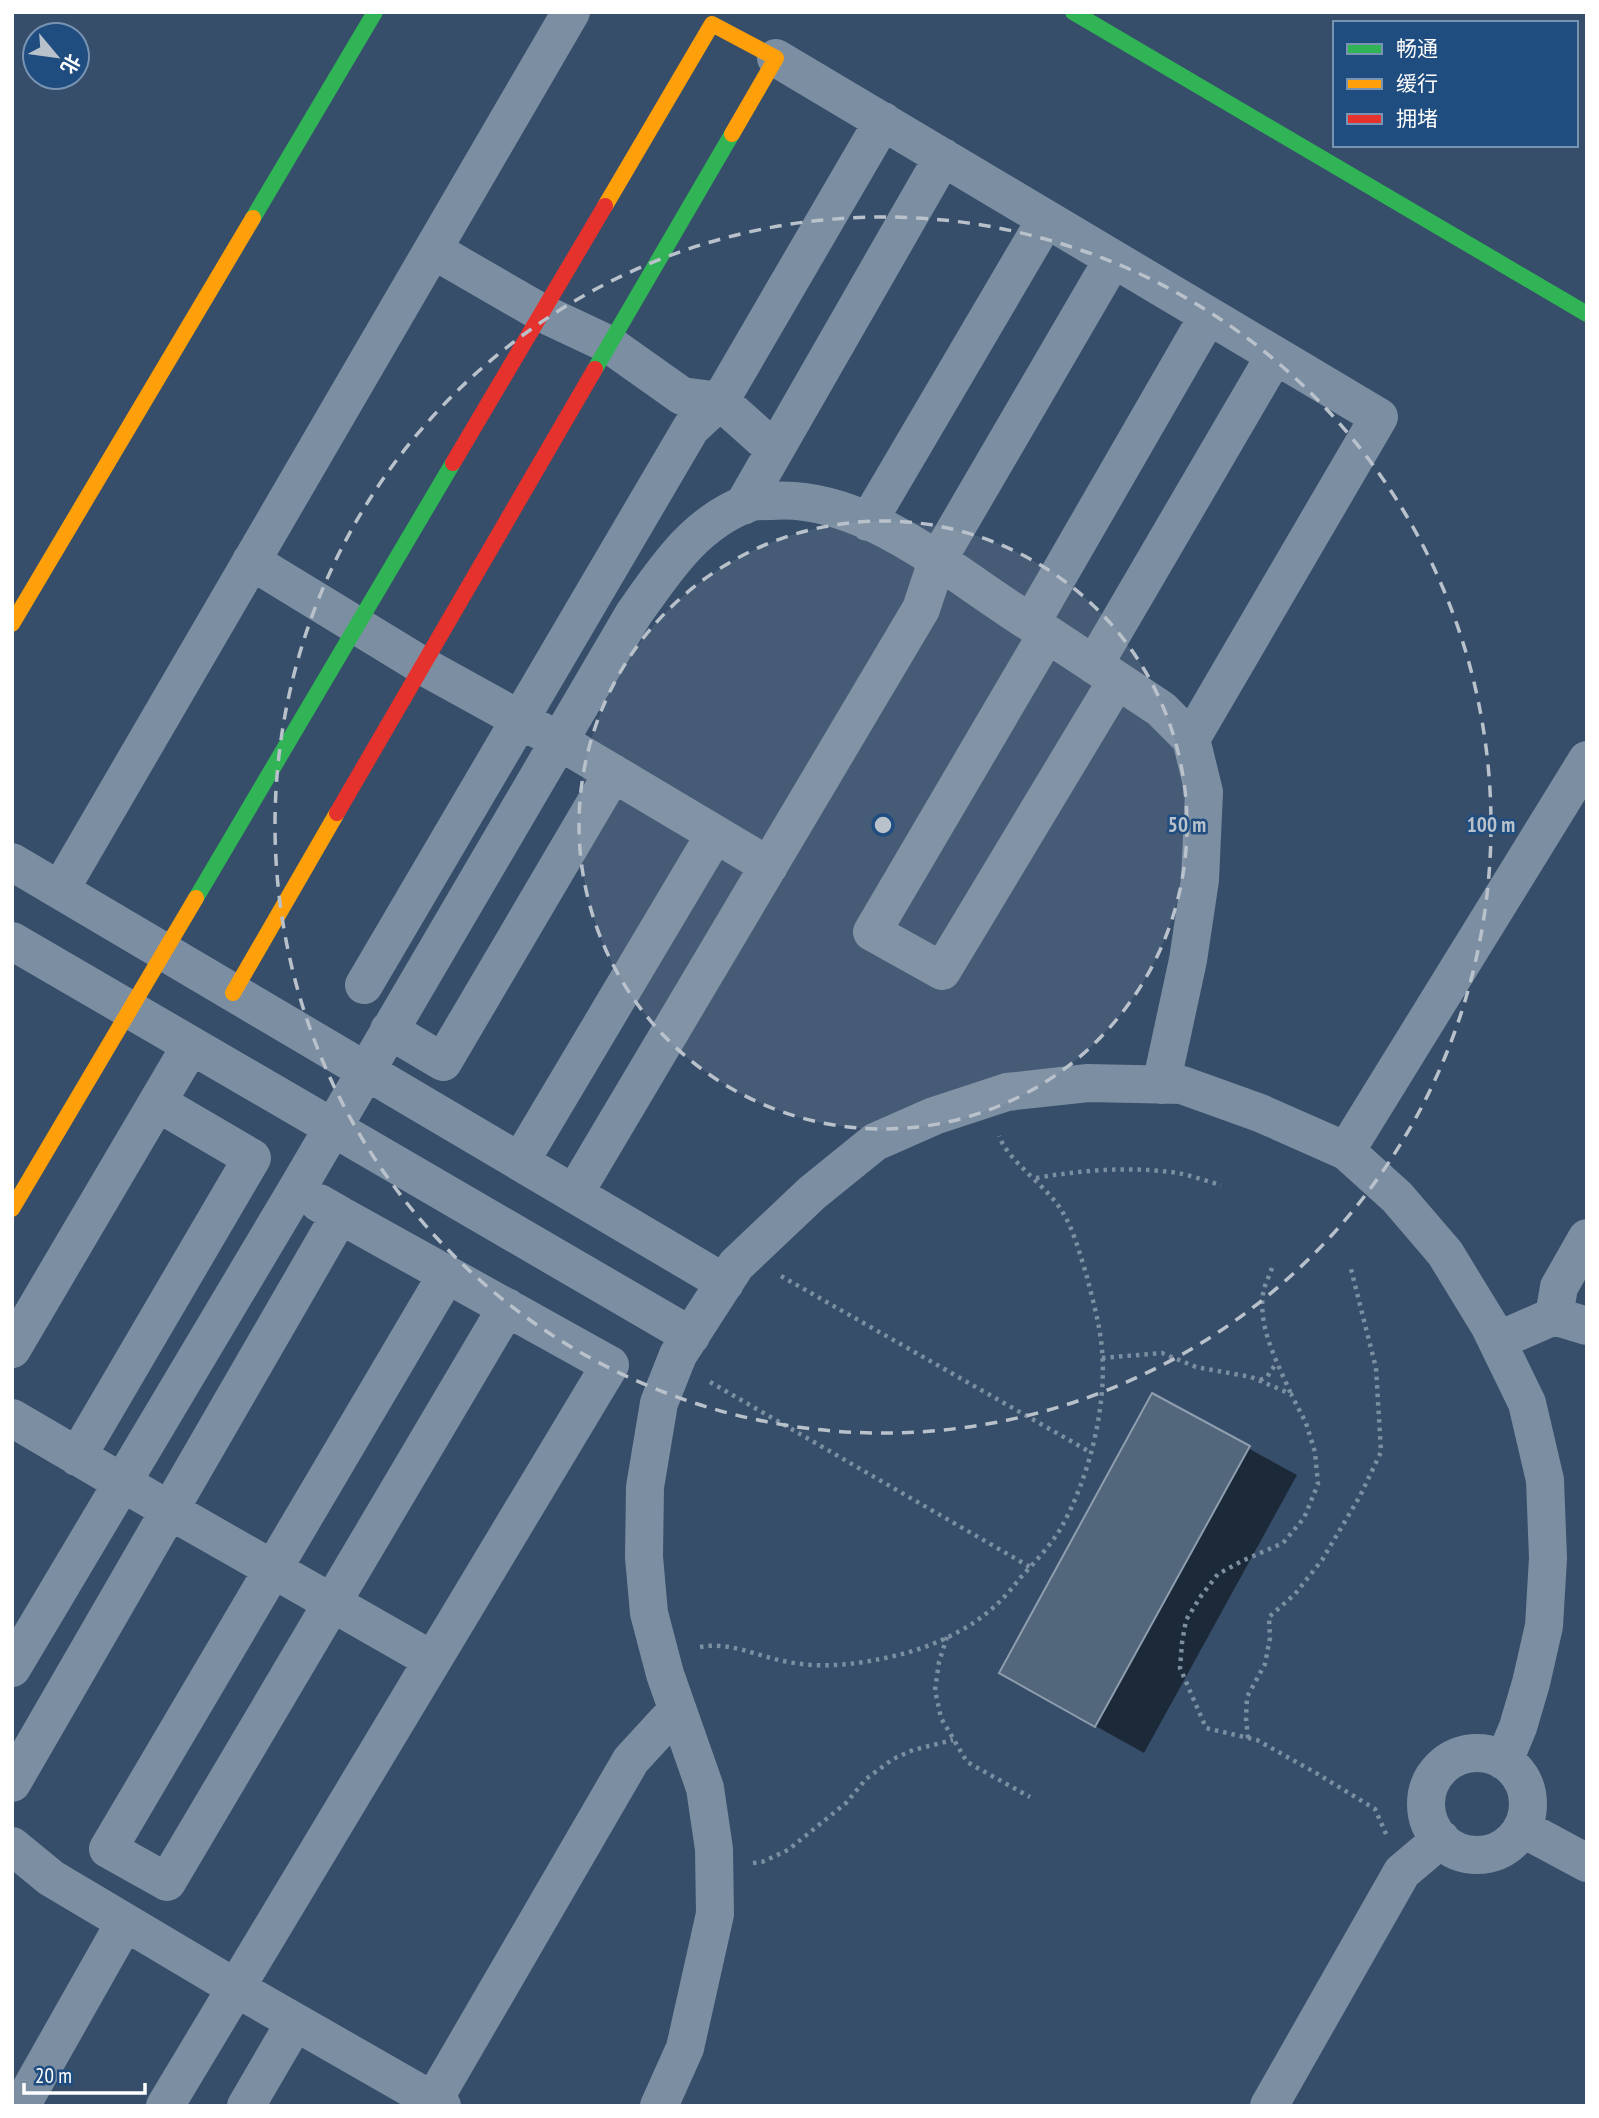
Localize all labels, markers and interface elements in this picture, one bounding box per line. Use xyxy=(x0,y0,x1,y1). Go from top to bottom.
north arrow xyxy=(21,21,91,91)
legend xyxy=(1333,21,1578,147)
text: 畅通 xyxy=(1396,35,1438,62)
text: 北 xyxy=(56,50,86,78)
text: 缓行 xyxy=(1396,70,1438,97)
text: 拥堵 xyxy=(1396,105,1438,132)
text: 50 m xyxy=(1168,811,1206,838)
text: 100 m xyxy=(1467,811,1515,838)
centre of rings xyxy=(871,813,895,837)
scale bar xyxy=(24,2052,145,2096)
text: 20 m xyxy=(35,2062,72,2089)

